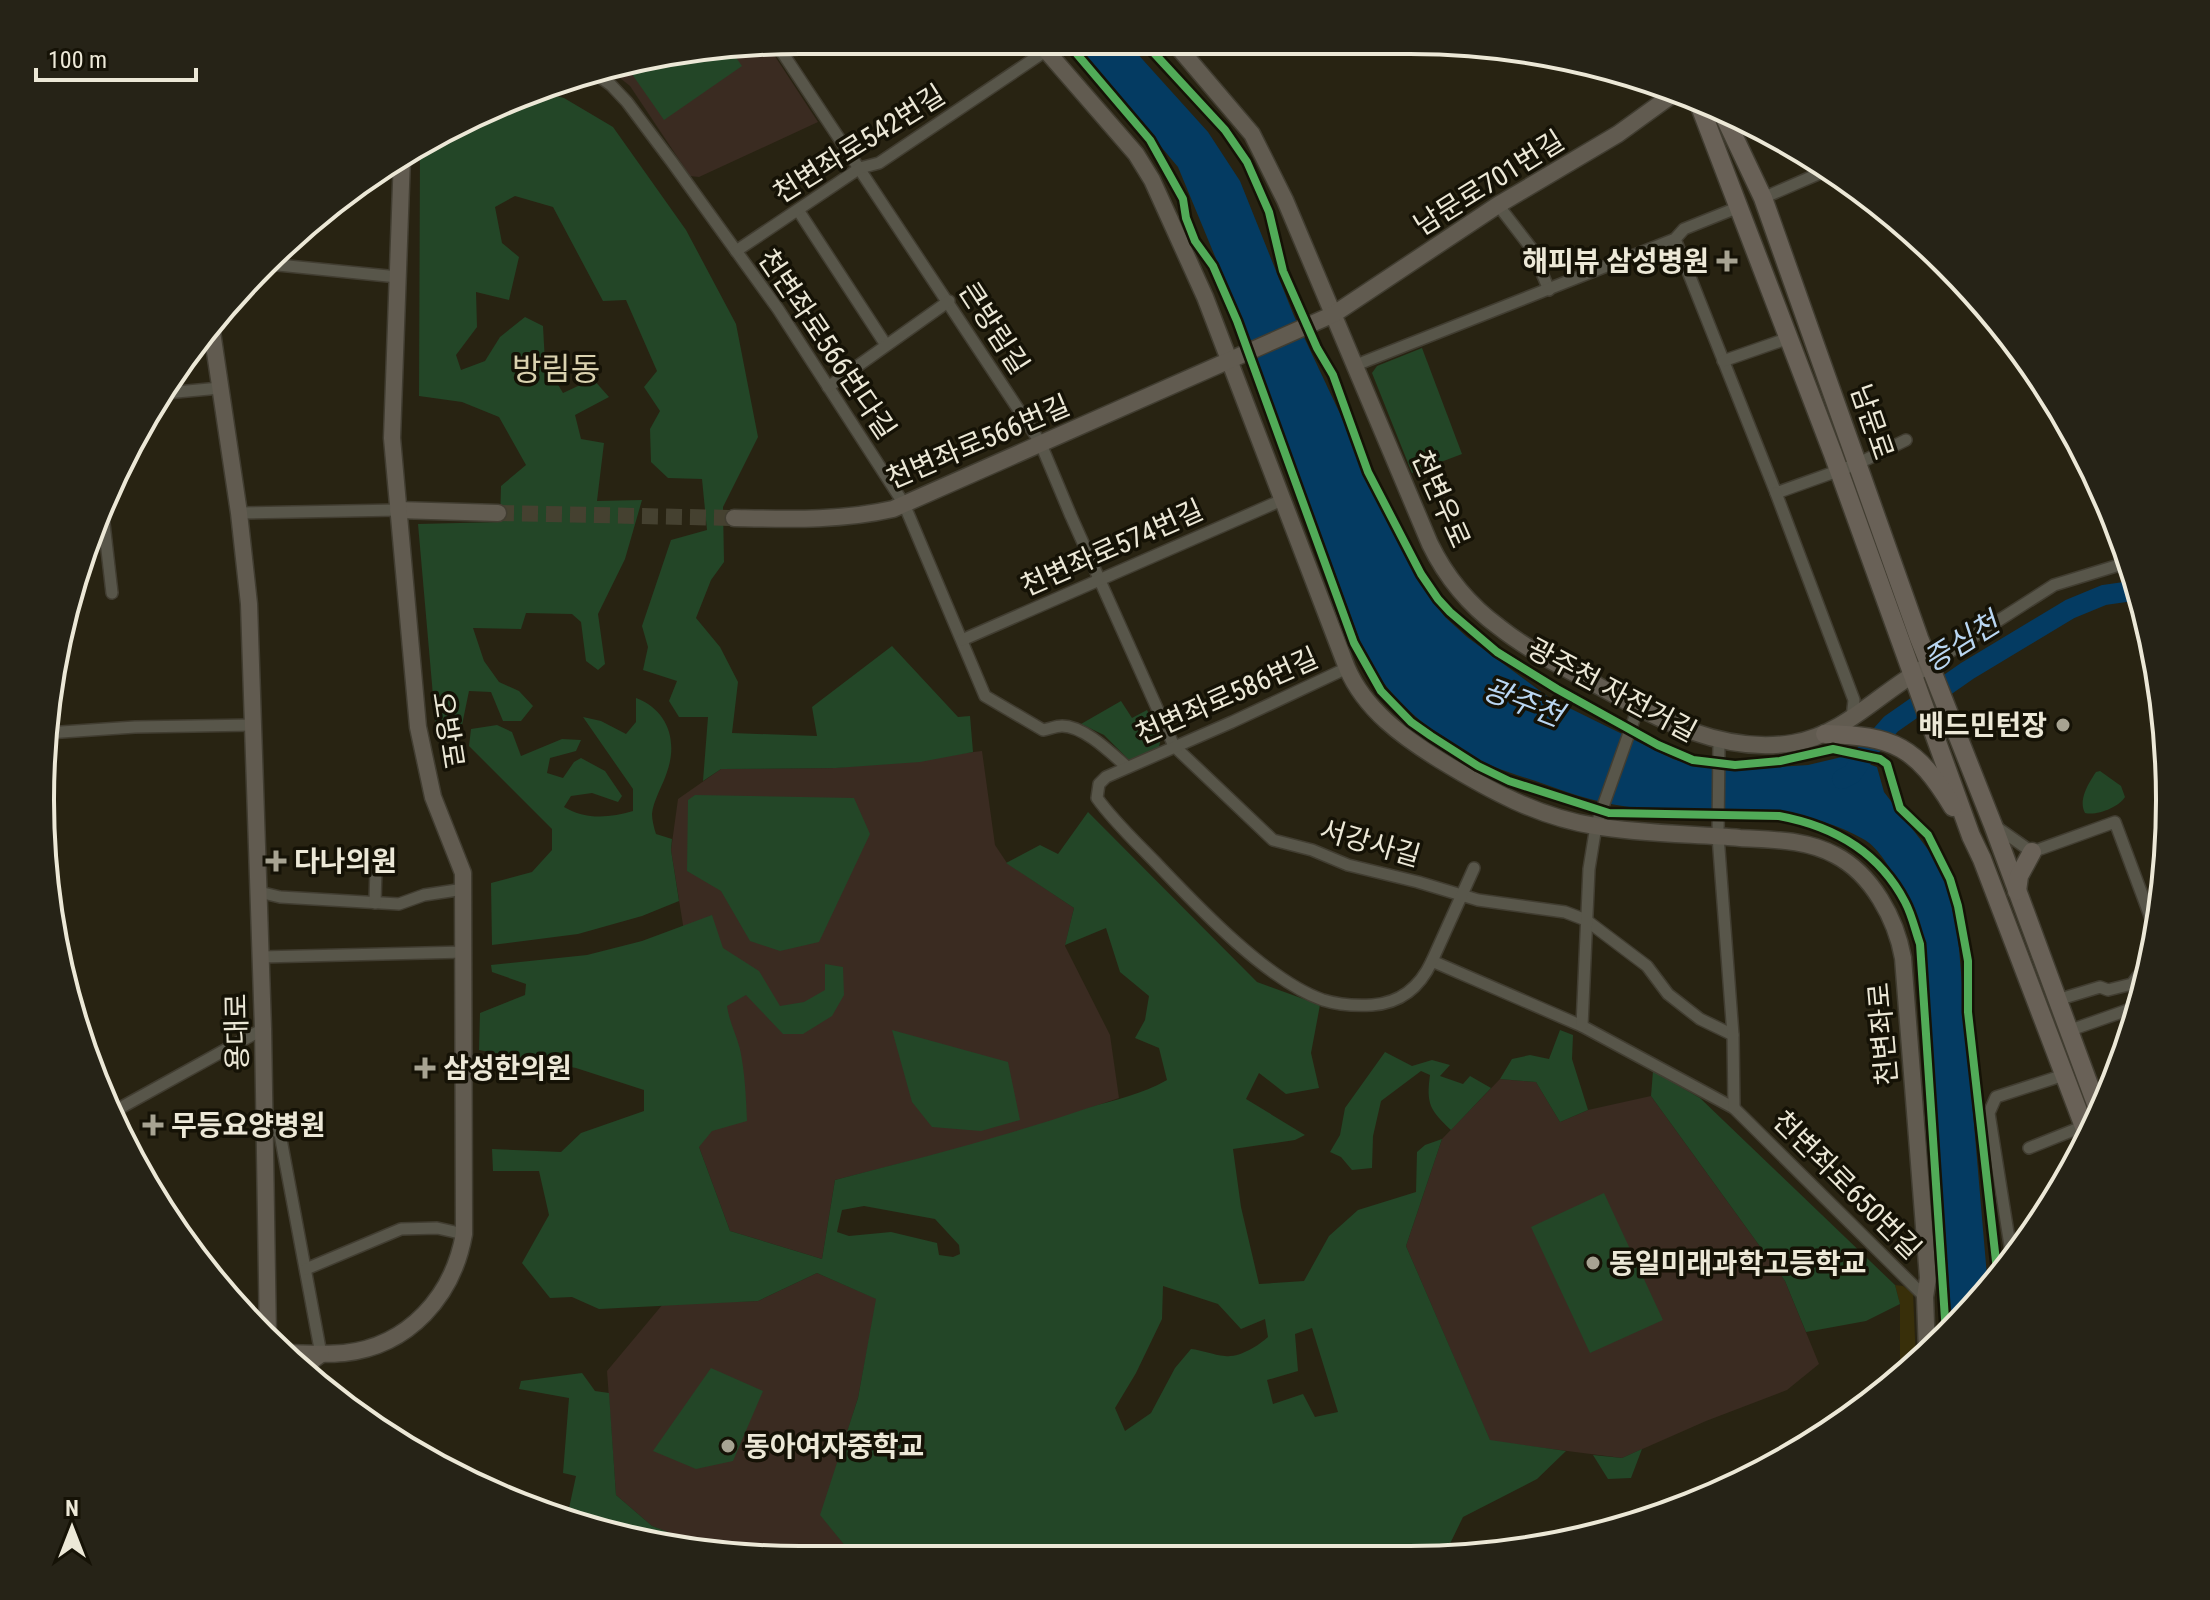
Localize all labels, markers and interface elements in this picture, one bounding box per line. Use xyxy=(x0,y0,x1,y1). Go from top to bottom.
scale bar xyxy=(36,32,196,82)
text: 100 m xyxy=(48,46,107,74)
street label: 천변좌로542번길 xyxy=(767,78,951,210)
street label: 남문로701번길 xyxy=(1408,124,1570,242)
street label: 천변좌로566번다길 xyxy=(751,243,903,445)
place label: 해피뷰 삼성병원 xyxy=(1522,245,1709,278)
marker: 해피뷰 삼성병원 xyxy=(1716,250,1738,272)
street label: 큰방림길 xyxy=(952,276,1036,380)
district label: 방림동 xyxy=(512,350,600,388)
street label: 남문로 xyxy=(1844,380,1900,464)
street label: 천변좌로566번길 xyxy=(881,389,1075,495)
street label: 천변우로 xyxy=(1405,445,1477,553)
street label: 천변좌로574번길 xyxy=(1016,493,1208,603)
water label: 증심천 xyxy=(1917,603,2008,679)
street label: 광주천 자전거길 xyxy=(1522,631,1702,749)
street label: 천변좌로586번길 xyxy=(1131,641,1323,751)
water label: 광주천 xyxy=(1478,670,1568,734)
street label: 오방로 xyxy=(426,689,470,771)
place label: 배드민턴장 xyxy=(1918,709,2047,742)
marker: 배드민턴장 xyxy=(2054,716,2072,734)
street label: 서강사길 xyxy=(1316,813,1424,873)
place label: 다나의원 xyxy=(294,845,397,878)
marker: 다나의원 xyxy=(265,850,287,872)
street label: 천변좌로 xyxy=(1862,981,1904,1087)
street label: 용대로 xyxy=(220,993,254,1071)
place label: 삼성한의원 xyxy=(443,1052,572,1085)
marker: 삼성한의원 xyxy=(414,1057,436,1079)
street label: 천변좌로650번길 xyxy=(1766,1104,1928,1266)
place label: 무등요양병원 xyxy=(171,1109,326,1142)
marker: 무등요양병원 xyxy=(142,1114,164,1136)
place label: 동일미래과학고등학교 xyxy=(1609,1247,1867,1280)
marker: 동일미래과학고등학교 xyxy=(1584,1254,1602,1272)
place label: 동아여자중학교 xyxy=(744,1430,924,1463)
marker: 동아여자중학교 xyxy=(719,1437,737,1455)
north arrow xyxy=(32,1488,112,1568)
text: N xyxy=(65,1496,79,1521)

